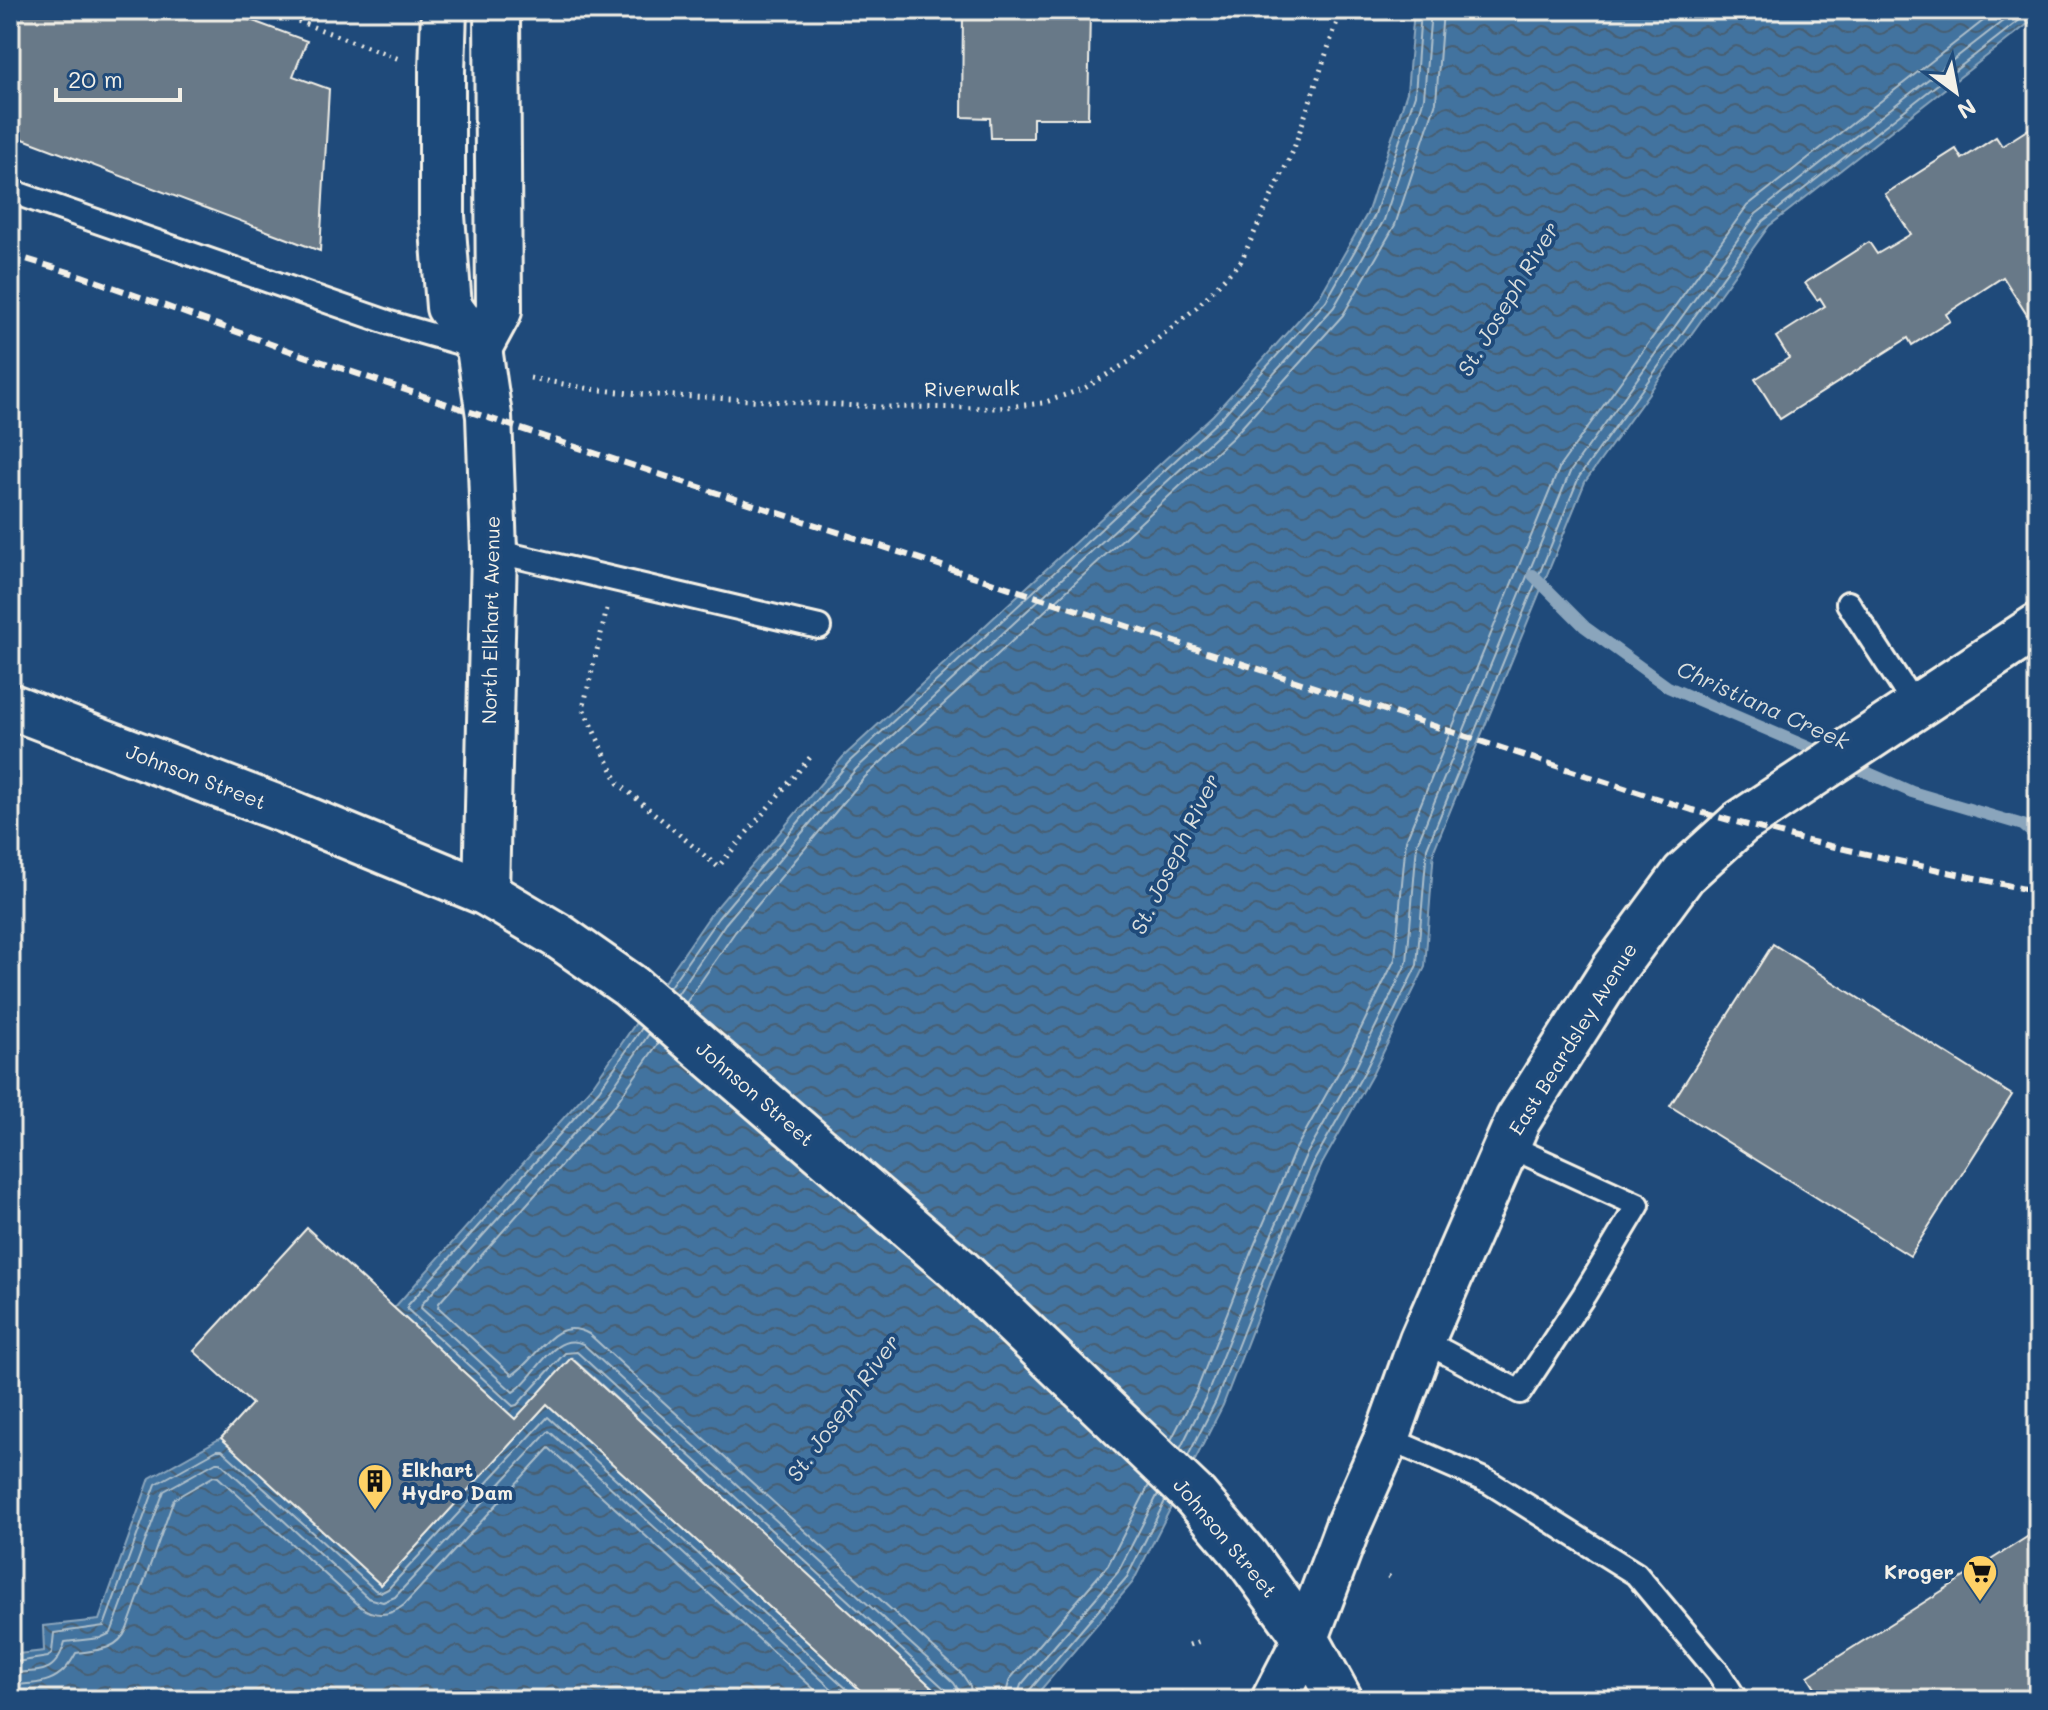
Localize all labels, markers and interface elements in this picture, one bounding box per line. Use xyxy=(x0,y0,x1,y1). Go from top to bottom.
scale bar xyxy=(56,52,180,102)
north arrow xyxy=(1916,52,1996,132)
text: 20 m xyxy=(68,63,123,94)
text: N xyxy=(1952,93,1982,126)
water label: St. Joseph River xyxy=(1450,216,1565,381)
street label: Riverwalk xyxy=(924,374,1020,402)
street label: North Elkhart Avenue xyxy=(475,516,505,724)
water label: Christiana Creek xyxy=(1673,654,1855,756)
street label: Johnson Street xyxy=(123,737,270,815)
water label: St. Joseph River xyxy=(1123,769,1226,939)
street label: East Beardsley Avenue xyxy=(1502,937,1642,1139)
street label: Johnson Street xyxy=(691,1035,820,1152)
water label: St. Joseph River xyxy=(779,1328,906,1487)
place label: Elkhart Hydro Dam xyxy=(401,1456,513,1505)
building icon: Elkhart Hydro Dam xyxy=(356,1462,394,1512)
street label: Johnson Street xyxy=(1168,1472,1283,1602)
supermarket icon: Kroger xyxy=(1961,1553,1999,1603)
place label: Kroger xyxy=(1884,1558,1954,1584)

